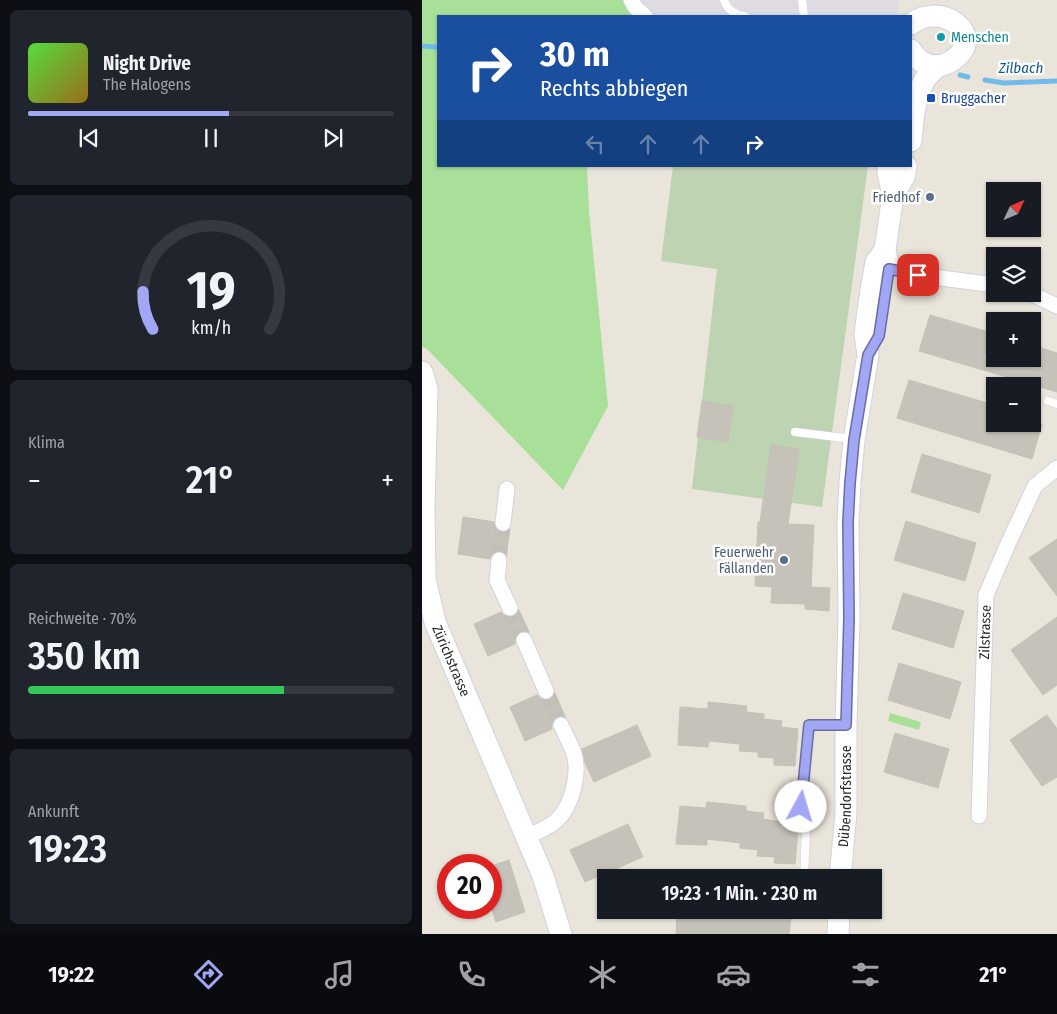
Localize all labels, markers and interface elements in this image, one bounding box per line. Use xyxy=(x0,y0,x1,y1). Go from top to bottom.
place label: Menschen xyxy=(951,29,1009,46)
marker: Menschen xyxy=(935,31,947,43)
text: 30 m xyxy=(540,33,610,75)
icon: right xyxy=(457,35,522,100)
text: Night Drive xyxy=(103,52,191,75)
water label: Zilbach xyxy=(998,59,1043,77)
text: The Halogens xyxy=(103,75,191,94)
text: Rechts abbiegen xyxy=(540,75,688,102)
place label: Bruggacher xyxy=(941,90,1006,107)
marker: Bruggacher xyxy=(925,92,937,104)
icon: previous xyxy=(75,124,103,152)
icon: pause xyxy=(197,124,225,152)
icon: next xyxy=(319,124,347,152)
icon: left xyxy=(581,130,609,158)
icon: ahead xyxy=(634,130,662,158)
icon: ahead xyxy=(687,130,715,158)
icon: right xyxy=(740,130,768,158)
north arrow xyxy=(986,182,1041,238)
map controls xyxy=(986,182,1041,432)
place label: Friedhof xyxy=(872,189,922,206)
marker: Friedhof xyxy=(924,191,936,203)
button: layers xyxy=(986,247,1041,302)
pin xyxy=(897,254,939,296)
text: 19 xyxy=(187,259,235,322)
icon: arrive xyxy=(904,261,932,289)
button: + xyxy=(986,312,1041,367)
text: km/h xyxy=(191,317,231,339)
button: − xyxy=(986,377,1041,432)
text: Klima xyxy=(28,433,65,452)
text: 21° xyxy=(186,457,236,503)
text: − xyxy=(28,464,41,497)
text: + xyxy=(381,464,394,497)
place label: Feuerwehr Fällanden xyxy=(714,544,774,577)
marker: Feuerwehr Fällanden xyxy=(778,554,790,566)
street label: Zilstrasse xyxy=(976,605,995,660)
text: Reichweite · 70% xyxy=(28,609,137,628)
street label: Zürichstrasse xyxy=(428,623,474,699)
text: 350 km xyxy=(28,633,141,679)
street label: Dübendorfstrasse xyxy=(835,745,855,848)
position arrow xyxy=(774,780,826,832)
text: Ankunft xyxy=(28,802,79,821)
text: 19:23 xyxy=(28,826,107,872)
speed limit sign: 20 xyxy=(437,854,502,919)
text: 19:23 · 1 Min. · 230 m xyxy=(662,882,817,905)
icon: directions xyxy=(191,957,226,992)
icon: music xyxy=(322,957,357,992)
icon: phone xyxy=(454,957,489,992)
icon: climate xyxy=(585,957,620,992)
icon: car xyxy=(716,957,751,992)
icon: filters xyxy=(848,957,883,992)
text: 19:22 xyxy=(48,961,94,988)
text: 21° xyxy=(979,961,1009,988)

